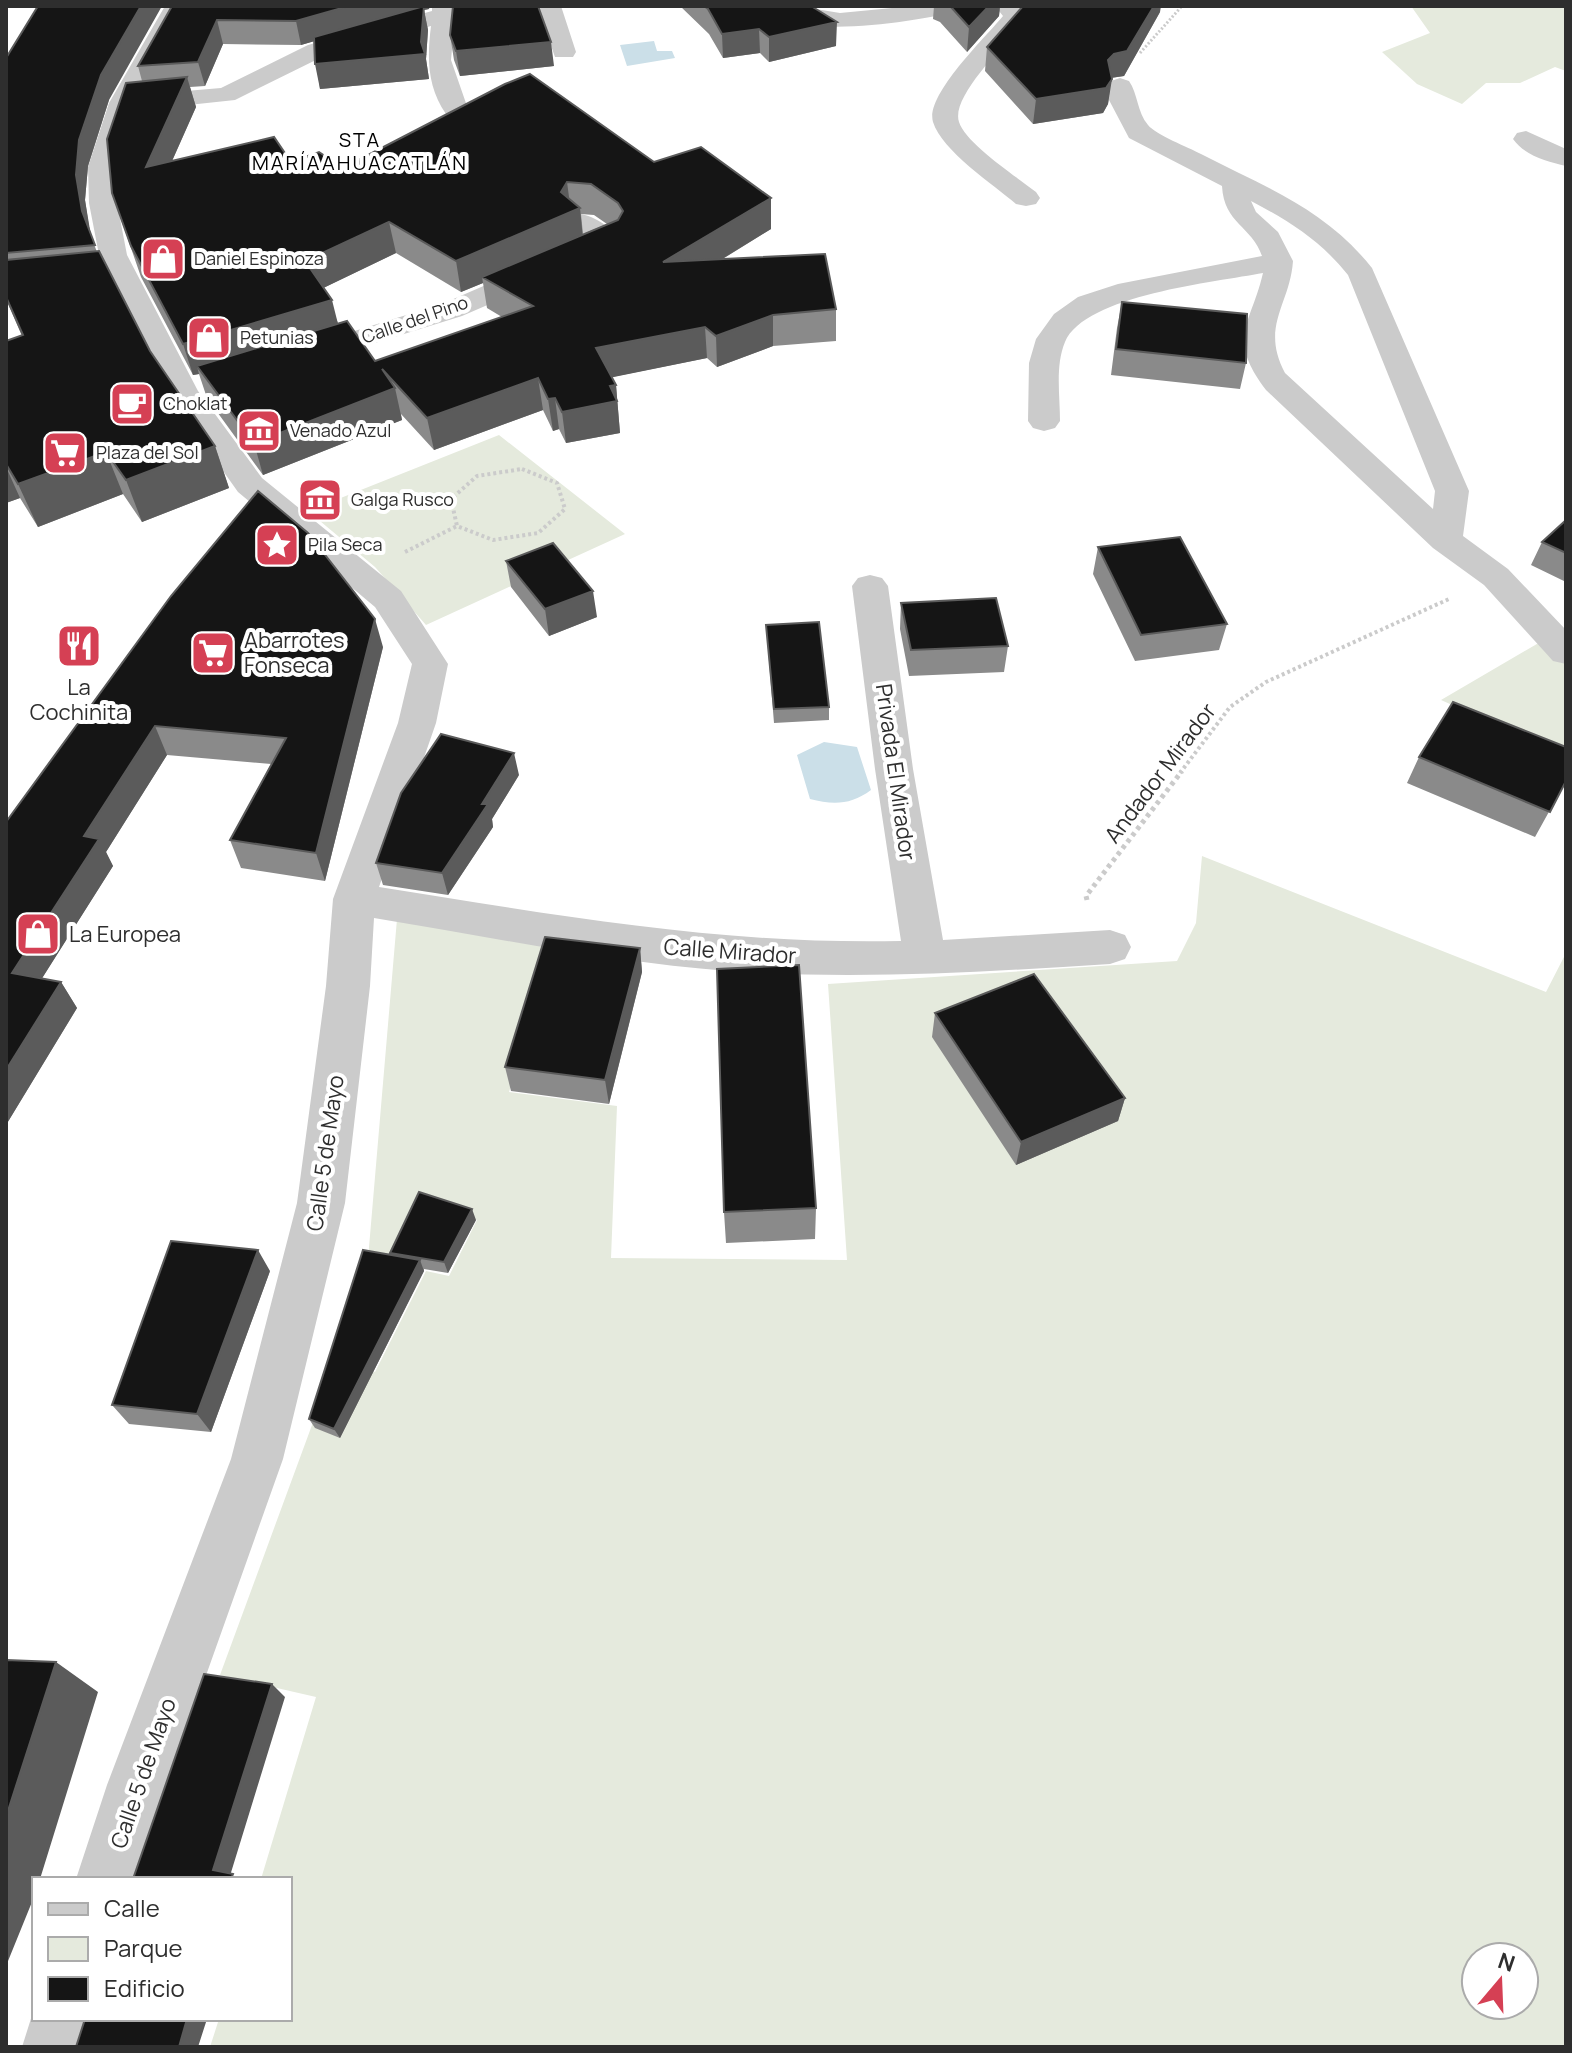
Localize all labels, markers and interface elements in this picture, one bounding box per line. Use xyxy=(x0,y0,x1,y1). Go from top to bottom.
district label: STA MARÍAAHUACATLÁN xyxy=(252,126,468,176)
shop icon: Daniel Espinoza xyxy=(139,235,187,283)
place label: Daniel Espinoza xyxy=(194,246,324,270)
street label: Calle del Pino xyxy=(358,290,471,348)
shop icon: Petunias xyxy=(185,314,233,362)
place label: Petunias xyxy=(240,325,314,349)
cafe icon: Choklat xyxy=(108,380,156,428)
place label: Choklat xyxy=(163,391,228,415)
museum icon: Venado Azul xyxy=(235,407,283,455)
place label: Venado Azul xyxy=(290,418,391,442)
supermarket icon: Plaza del Sol xyxy=(41,429,89,477)
place label: Plaza del Sol xyxy=(96,440,199,464)
museum icon: Galga Rusco xyxy=(296,476,344,524)
place label: Galga Rusco xyxy=(351,487,454,511)
place icon: Pila Seca xyxy=(253,521,301,569)
place label: Pila Seca xyxy=(308,532,382,556)
restaurant icon: La Cochinita xyxy=(55,622,103,670)
place label: Abarrotes Fonseca xyxy=(244,625,345,680)
supermarket icon: Abarrotes Fonseca xyxy=(189,629,237,677)
place label: La Cochinita xyxy=(30,672,128,727)
street label: Privada El Mirador xyxy=(869,682,923,862)
street label: Andador Mirador xyxy=(1098,697,1223,849)
shop icon: La Europea xyxy=(14,910,62,958)
place label: La Europea xyxy=(69,919,181,949)
street label: Calle Mirador xyxy=(663,931,797,971)
street label: Calle 5 de Mayo xyxy=(299,1073,351,1233)
street label: Calle 5 de Mayo xyxy=(103,1694,183,1852)
legend xyxy=(32,1877,292,2021)
text: Calle xyxy=(104,1891,160,1924)
text: Parque xyxy=(104,1931,182,1964)
north arrow xyxy=(1460,1941,1540,2021)
text: N xyxy=(1494,1945,1519,1979)
text: Edificio xyxy=(104,1971,185,2004)

